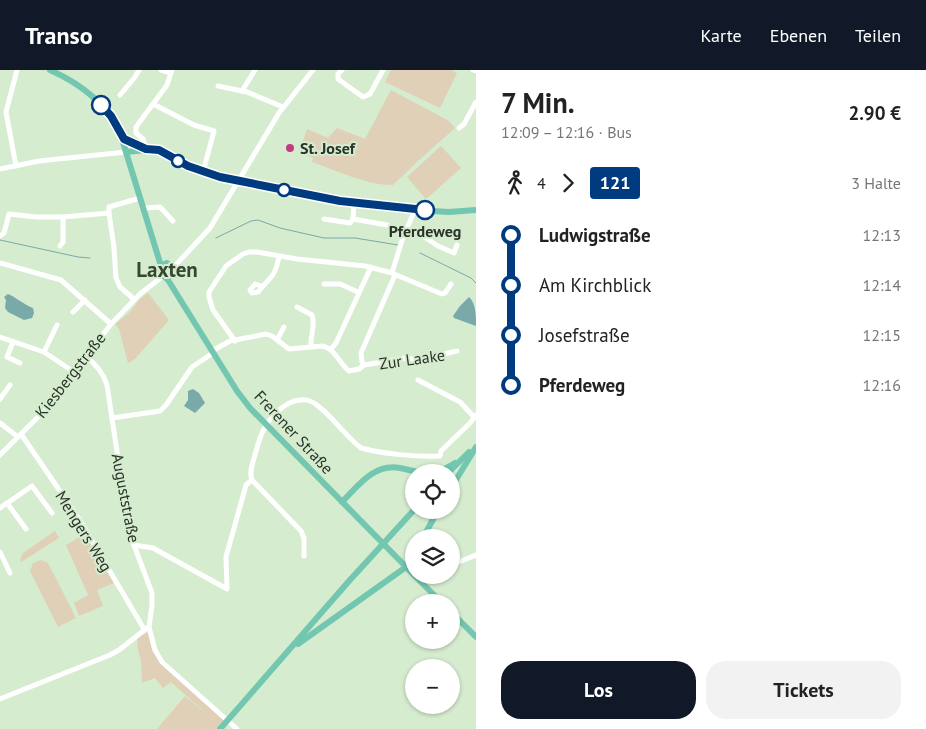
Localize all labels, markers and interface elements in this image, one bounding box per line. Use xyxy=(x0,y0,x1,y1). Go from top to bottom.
text: Transo xyxy=(25,20,93,51)
text: Karte xyxy=(701,24,742,47)
text: Ebenen xyxy=(770,24,827,47)
text: Teilen xyxy=(855,24,901,47)
text: 7 Min. xyxy=(501,84,575,121)
unlabelled marker xyxy=(91,95,111,115)
text: 2.90 € xyxy=(848,101,901,125)
text: 12:09 – 12:16 · Bus xyxy=(501,122,632,142)
place label: St. Josef xyxy=(300,138,356,158)
marker: St. Josef xyxy=(284,142,296,154)
unlabelled marker xyxy=(171,154,185,168)
icon: walk xyxy=(501,169,529,197)
icon: forward xyxy=(554,169,582,197)
text: 121 xyxy=(600,171,630,194)
text: 4 xyxy=(537,173,546,193)
text: 3 Halte xyxy=(851,173,901,193)
unlabelled marker xyxy=(277,183,291,197)
marker: Pferdeweg xyxy=(415,200,435,220)
place label: Pferdeweg xyxy=(389,221,461,241)
text: Ludwigstraße xyxy=(539,223,651,247)
text: 12:13 xyxy=(863,225,901,245)
district label: Laxten xyxy=(136,256,198,283)
text: Am Kirchblick xyxy=(539,273,651,297)
text: 12:14 xyxy=(863,275,901,295)
text: Josefstraße xyxy=(539,323,630,347)
text: 12:15 xyxy=(863,325,901,345)
street label: Kiesbergstraße xyxy=(30,328,110,422)
street label: Zur Laake xyxy=(378,344,446,374)
text: Pferdeweg xyxy=(539,373,625,397)
text: 12:16 xyxy=(863,375,901,395)
street label: Frerener Straße xyxy=(250,386,338,478)
street label: Auguststraße xyxy=(108,452,144,544)
map controls xyxy=(405,464,460,714)
button: locate xyxy=(405,464,460,519)
street label: Mengers Weg xyxy=(51,487,117,575)
button: layers xyxy=(405,529,460,584)
button: + xyxy=(405,594,460,649)
button: − xyxy=(405,659,460,714)
button: Los xyxy=(501,661,696,719)
button: Tickets xyxy=(706,661,901,719)

